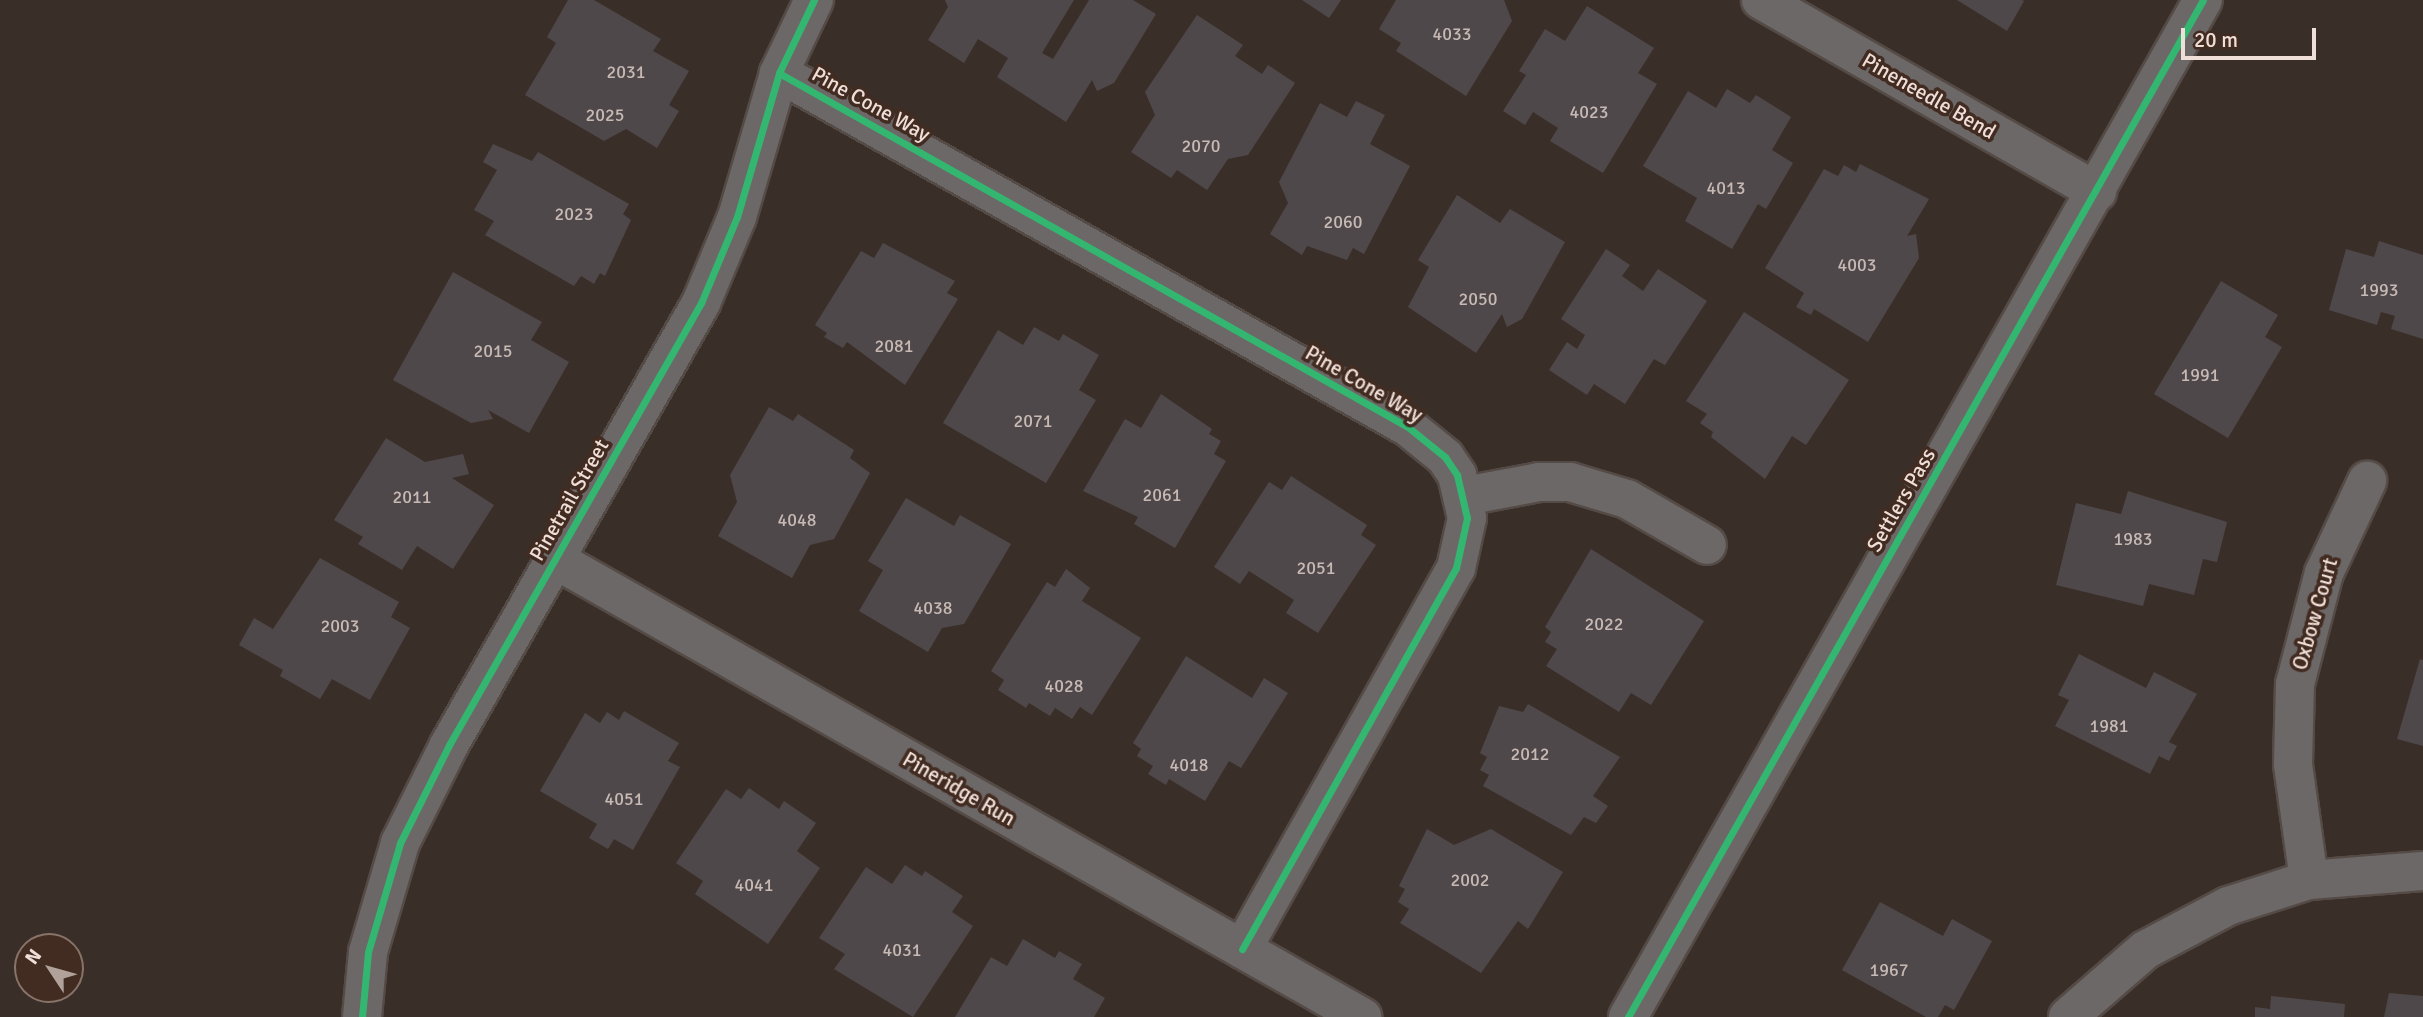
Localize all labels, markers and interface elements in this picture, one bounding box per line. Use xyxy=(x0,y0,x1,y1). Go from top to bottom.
scale bar xyxy=(2185,14,2320,58)
house number: 4033 xyxy=(1433,23,1471,45)
text: 20 m xyxy=(2194,27,2238,53)
street label: Pineneedle Bend xyxy=(1858,48,2000,144)
house number: 2031 xyxy=(607,61,645,83)
street label: Pine Cone Way xyxy=(807,61,935,147)
house number: 4023 xyxy=(1570,101,1608,123)
house number: 2025 xyxy=(586,104,624,126)
house number: 2070 xyxy=(1182,135,1220,157)
house number: 4013 xyxy=(1707,177,1745,199)
house number: 2023 xyxy=(555,203,593,225)
house number: 2060 xyxy=(1324,211,1362,233)
house number: 4003 xyxy=(1838,254,1876,276)
house number: 1993 xyxy=(2360,279,2398,301)
house number: 2050 xyxy=(1459,288,1497,310)
house number: 2081 xyxy=(875,335,913,357)
house number: 2015 xyxy=(474,340,512,362)
street label: Pine Cone Way xyxy=(1301,340,1427,428)
house number: 1991 xyxy=(2181,364,2219,386)
house number: 2071 xyxy=(1014,410,1052,432)
street label: Pinetrail Street xyxy=(524,435,614,565)
street label: Settlers Pass xyxy=(1861,444,1941,556)
house number: 2061 xyxy=(1143,484,1181,506)
house number: 2011 xyxy=(393,486,431,508)
house number: 4048 xyxy=(778,509,816,531)
house number: 1983 xyxy=(2114,528,2152,550)
street label: Oxbow Court xyxy=(2287,555,2343,673)
house number: 2051 xyxy=(1297,557,1335,579)
house number: 4038 xyxy=(914,597,952,619)
house number: 2022 xyxy=(1585,613,1623,635)
house number: 2003 xyxy=(321,615,359,637)
house number: 4028 xyxy=(1045,675,1083,697)
house number: 1981 xyxy=(2090,715,2128,737)
house number: 2012 xyxy=(1511,743,1549,765)
street label: Pineridge Run xyxy=(898,747,1020,831)
house number: 4018 xyxy=(1170,754,1208,776)
house number: 4051 xyxy=(605,788,643,810)
house number: 2002 xyxy=(1451,869,1489,891)
house number: 4041 xyxy=(735,874,773,896)
north arrow xyxy=(14,933,84,1003)
house number: 4031 xyxy=(883,939,921,961)
text: N xyxy=(20,944,47,969)
house number: 1967 xyxy=(1870,959,1908,981)

